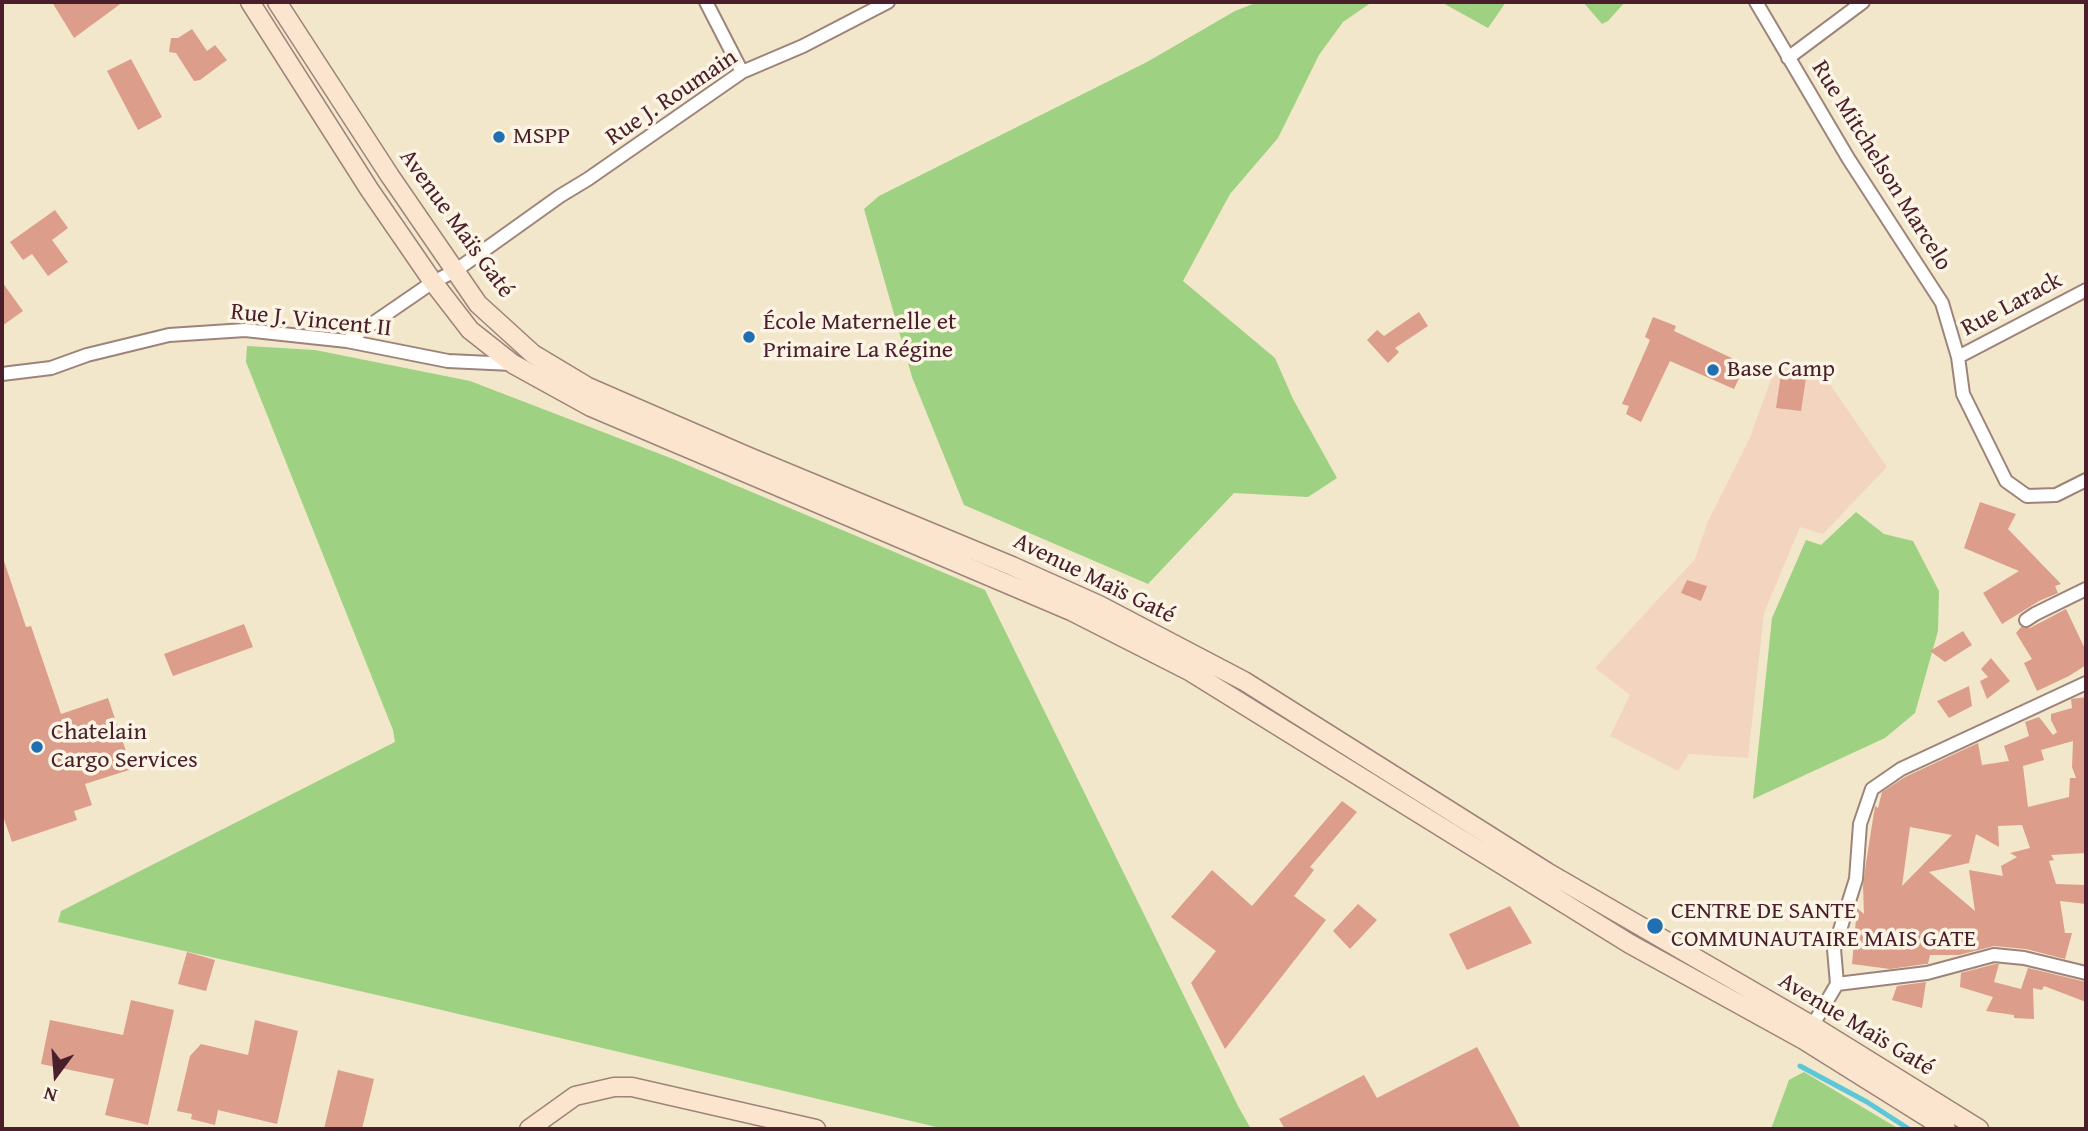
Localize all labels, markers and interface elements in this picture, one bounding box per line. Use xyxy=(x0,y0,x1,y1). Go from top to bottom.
street label: Rue J. Roumain xyxy=(601,43,743,153)
street label: Rue Mitchelson Marcelo xyxy=(1805,56,1957,276)
place label: MSPP xyxy=(513,123,570,151)
marker: MSPP xyxy=(491,129,507,145)
street label: Avenue Maïs Gaté xyxy=(392,144,520,304)
street label: Rue Larack xyxy=(1957,266,2067,344)
street label: Rue J. Vincent II xyxy=(229,298,393,344)
place label: École Maternelle et Primaire La Régine xyxy=(763,309,956,365)
marker: École Maternelle et Primaire La Régine xyxy=(741,329,757,345)
place label: Base Camp xyxy=(1727,356,1835,384)
marker: Base Camp xyxy=(1705,362,1721,378)
street label: Avenue Maïs Gaté xyxy=(1008,527,1180,631)
place label: Chatelain Cargo Services xyxy=(51,719,198,775)
marker: Chatelain Cargo Services xyxy=(29,739,45,755)
place label: CENTRE DE SANTE COMMUNAUTAIRE MAIS GATE xyxy=(1671,898,1976,954)
marker: CENTRE DE SANTE COMMUNAUTAIRE MAIS GATE xyxy=(1645,916,1665,936)
street label: Avenue Maïs Gaté xyxy=(1773,967,1939,1083)
north arrow xyxy=(21,1040,91,1110)
text: N xyxy=(40,1080,60,1110)

